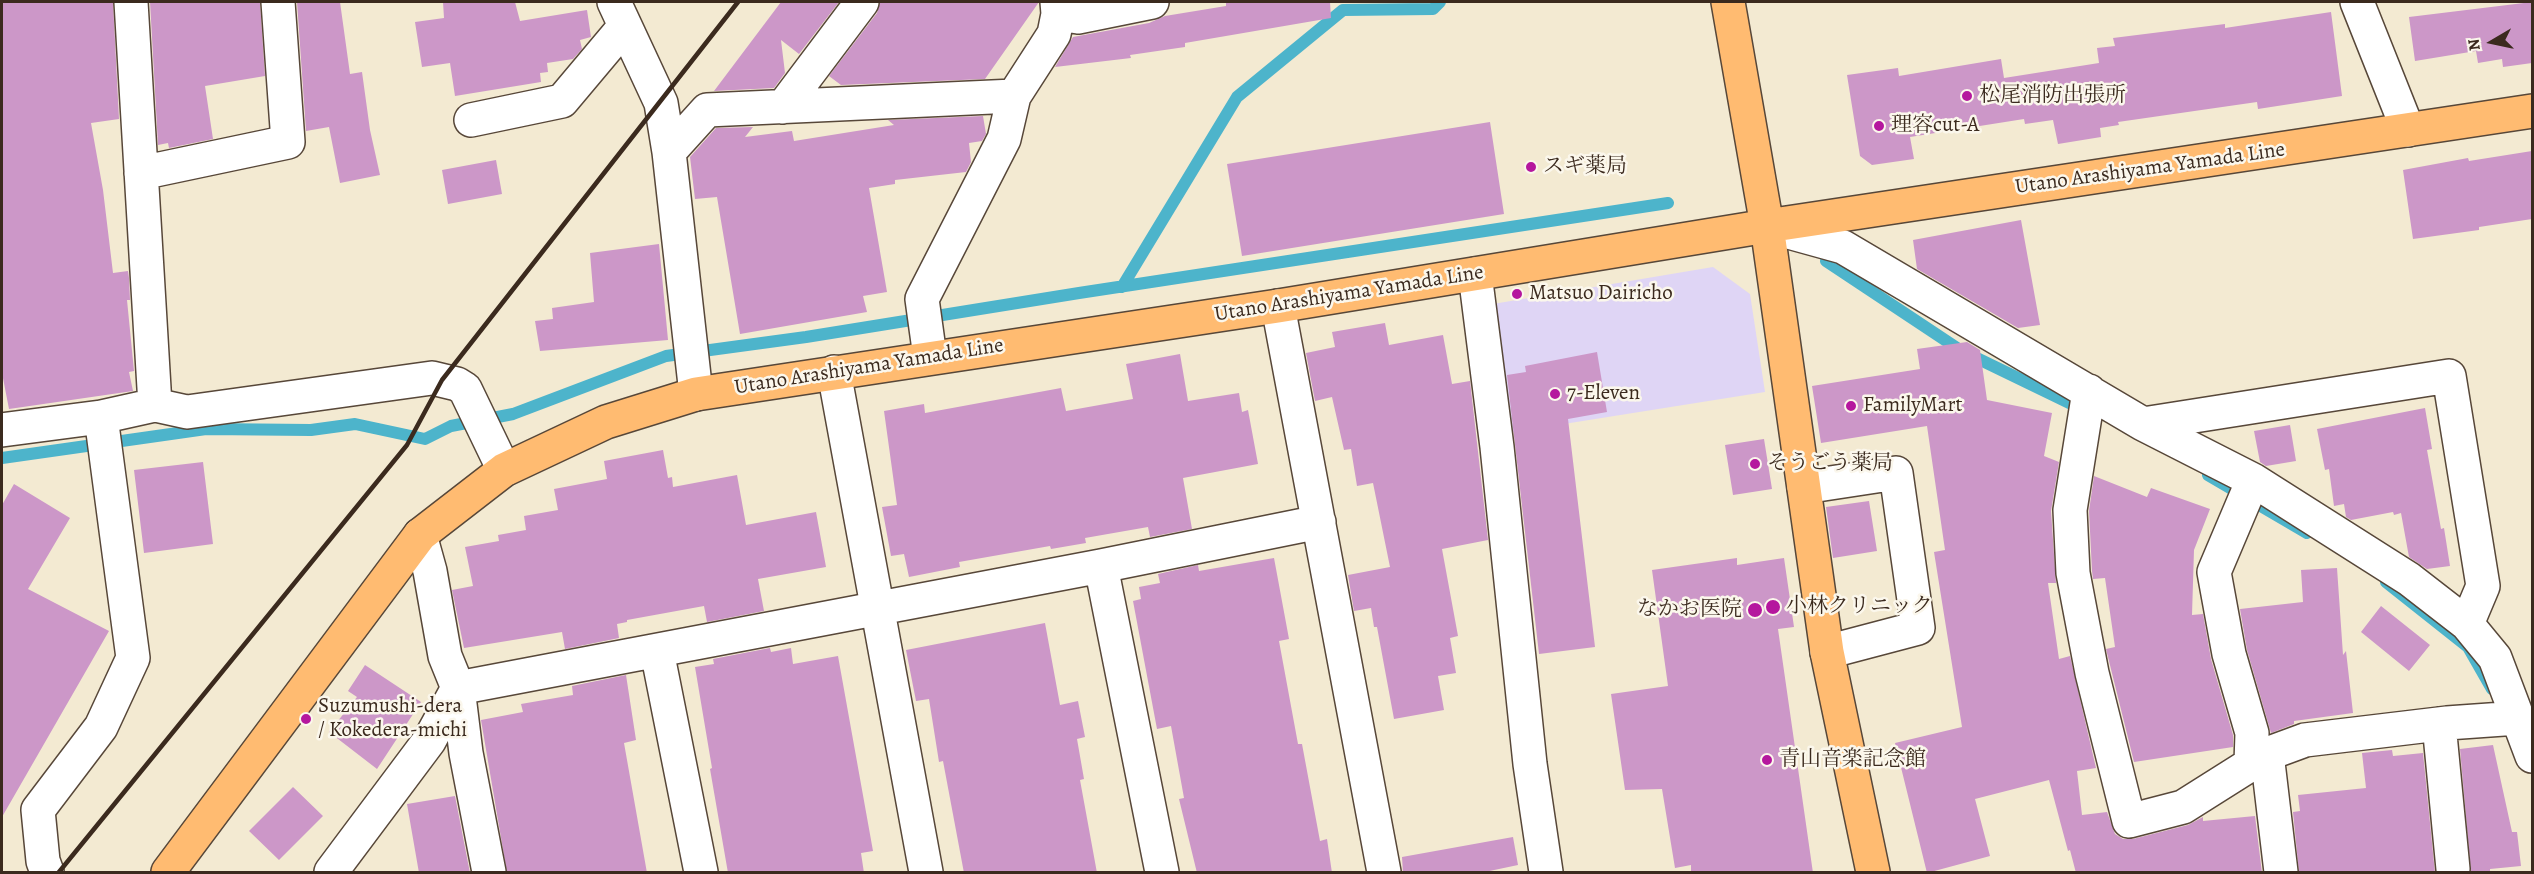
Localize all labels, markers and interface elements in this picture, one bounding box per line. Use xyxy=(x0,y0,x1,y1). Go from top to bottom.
north arrow xyxy=(2462,12,2522,72)
text: N xyxy=(2462,37,2486,52)
place label: 松尾消防出張所 xyxy=(1979,83,2126,109)
marker: 松尾消防出張所 xyxy=(1960,89,1974,103)
place label: 理容cut-A xyxy=(1891,113,1979,139)
marker: 理容cut-A xyxy=(1872,119,1886,133)
street label: Utano Arashiyama Yamada Line xyxy=(2013,138,2287,200)
place label: スギ薬局 xyxy=(1543,154,1627,180)
marker: スギ薬局 xyxy=(1524,160,1538,174)
street label: Utano Arashiyama Yamada Line xyxy=(1213,260,1485,328)
place label: Matsuo Dairicho xyxy=(1529,281,1673,307)
marker: Matsuo Dairicho xyxy=(1510,287,1524,301)
street label: Utano Arashiyama Yamada Line xyxy=(733,333,1005,401)
place label: 7-Eleven xyxy=(1567,381,1640,407)
marker: 7-Eleven xyxy=(1548,387,1562,401)
place label: FamilyMart xyxy=(1863,393,1962,419)
marker: FamilyMart xyxy=(1844,399,1858,413)
place label: そうごう薬局 xyxy=(1767,451,1893,477)
marker: そうごう薬局 xyxy=(1748,457,1762,471)
place label: 小林クリニック xyxy=(1786,594,1933,620)
place label: なかお医院 xyxy=(1637,597,1742,623)
marker: 小林クリニック xyxy=(1764,598,1782,616)
marker: なかお医院 xyxy=(1746,601,1764,619)
place label: Suzumushi-dera / Kokedera-michi xyxy=(318,694,467,744)
marker: Suzumushi-dera / Kokedera-michi xyxy=(299,712,313,726)
place label: 青山音楽記念館 xyxy=(1779,747,1926,773)
marker: 青山音楽記念館 xyxy=(1760,753,1774,767)

